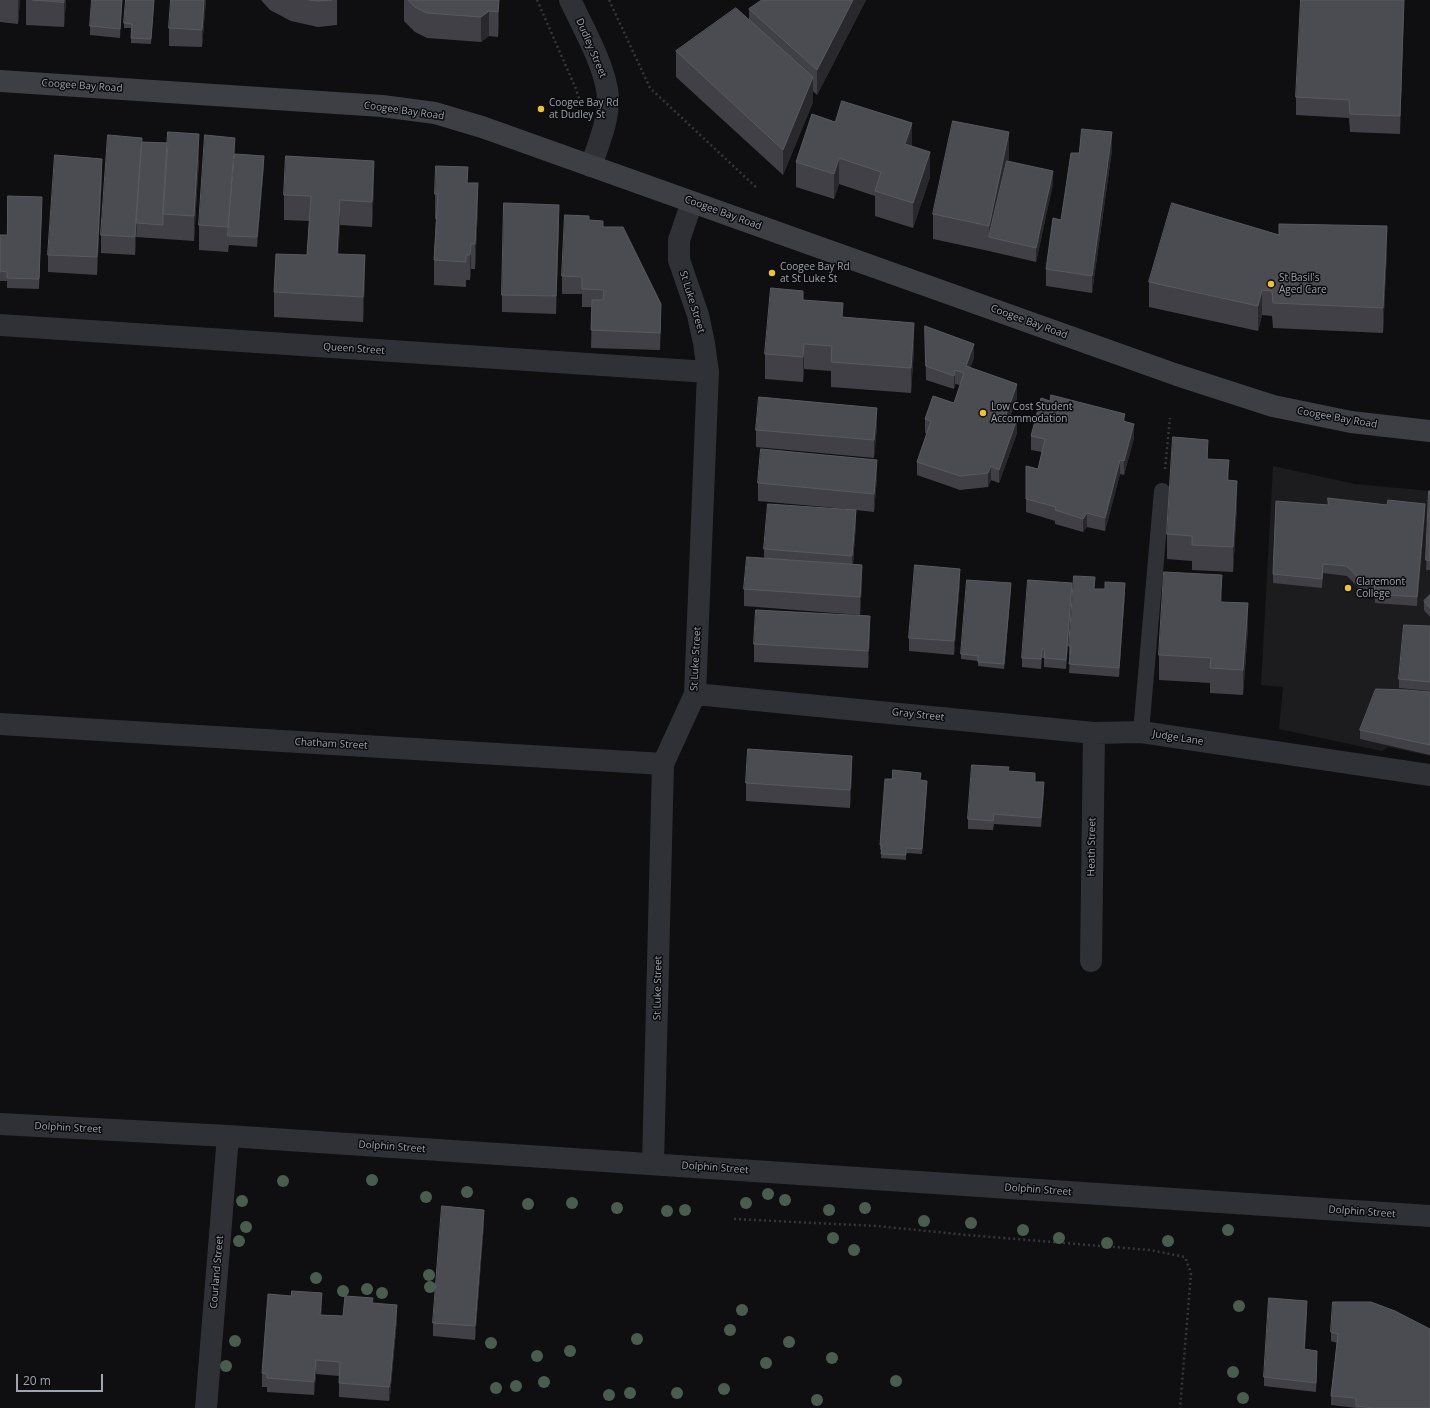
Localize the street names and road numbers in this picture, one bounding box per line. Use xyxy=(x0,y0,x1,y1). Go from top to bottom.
street label: Dudley Street xyxy=(573,17,609,79)
street label: Coogee Bay Road xyxy=(41,77,123,95)
street label: Coogee Bay Road xyxy=(363,99,445,123)
street label: Coogee Bay Road xyxy=(683,193,763,233)
street label: St Luke Street xyxy=(677,269,707,335)
street label: Coogee Bay Road xyxy=(989,302,1069,342)
street label: Queen Street xyxy=(323,341,385,357)
street label: Coogee Bay Road xyxy=(1296,405,1378,431)
street label: St Luke Street xyxy=(688,627,704,691)
street label: Gray Street xyxy=(891,706,945,724)
street label: Judge Lane xyxy=(1152,728,1204,748)
street label: Chatham Street xyxy=(294,736,368,752)
street label: Heath Street xyxy=(1085,818,1099,876)
street label: St Luke Street xyxy=(651,956,665,1020)
street label: Dolphin Street xyxy=(34,1120,102,1136)
street label: Dolphin Street xyxy=(358,1139,426,1155)
street label: Dolphin Street xyxy=(681,1160,749,1176)
street label: Dolphin Street xyxy=(1004,1182,1072,1198)
street label: Dolphin Street xyxy=(1328,1204,1396,1220)
street label: Courland Street xyxy=(208,1235,226,1309)

